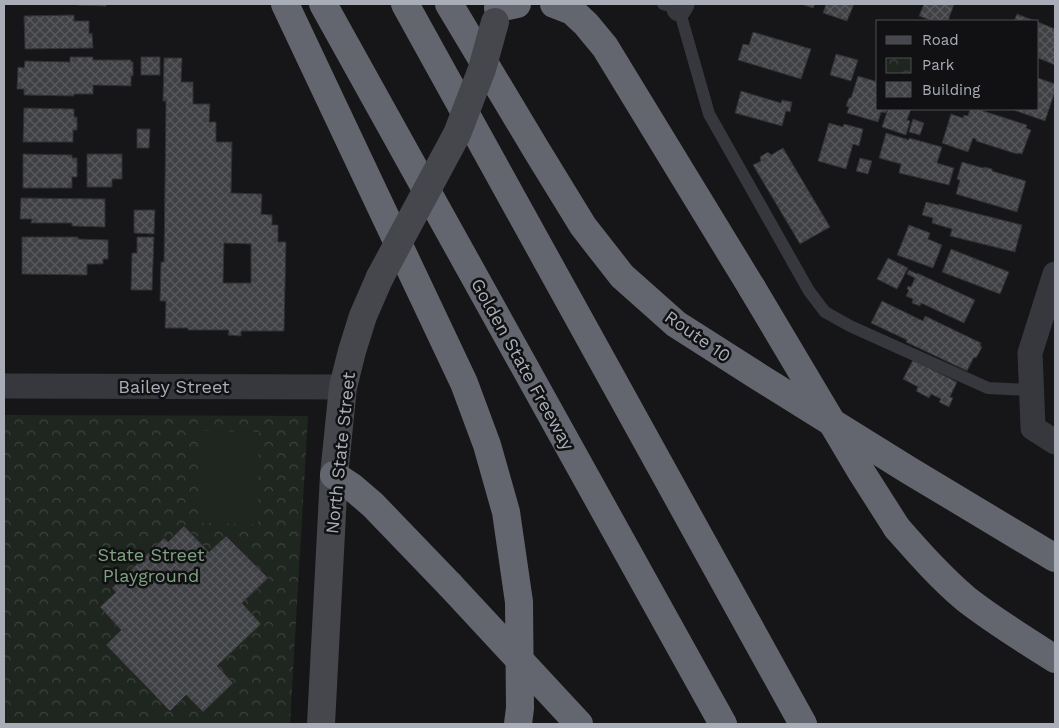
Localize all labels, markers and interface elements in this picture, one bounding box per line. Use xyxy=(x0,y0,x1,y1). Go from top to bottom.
legend xyxy=(876,20,1039,110)
text: Road xyxy=(922,31,959,49)
text: Park xyxy=(922,56,955,74)
text: Building xyxy=(922,81,980,99)
street label: Golden State Freeway xyxy=(467,275,579,454)
street label: Route 10 xyxy=(661,306,735,366)
street label: North State Street xyxy=(321,371,359,535)
street label: Bailey Street xyxy=(118,376,230,397)
park label: State Street Playground xyxy=(97,544,205,586)

